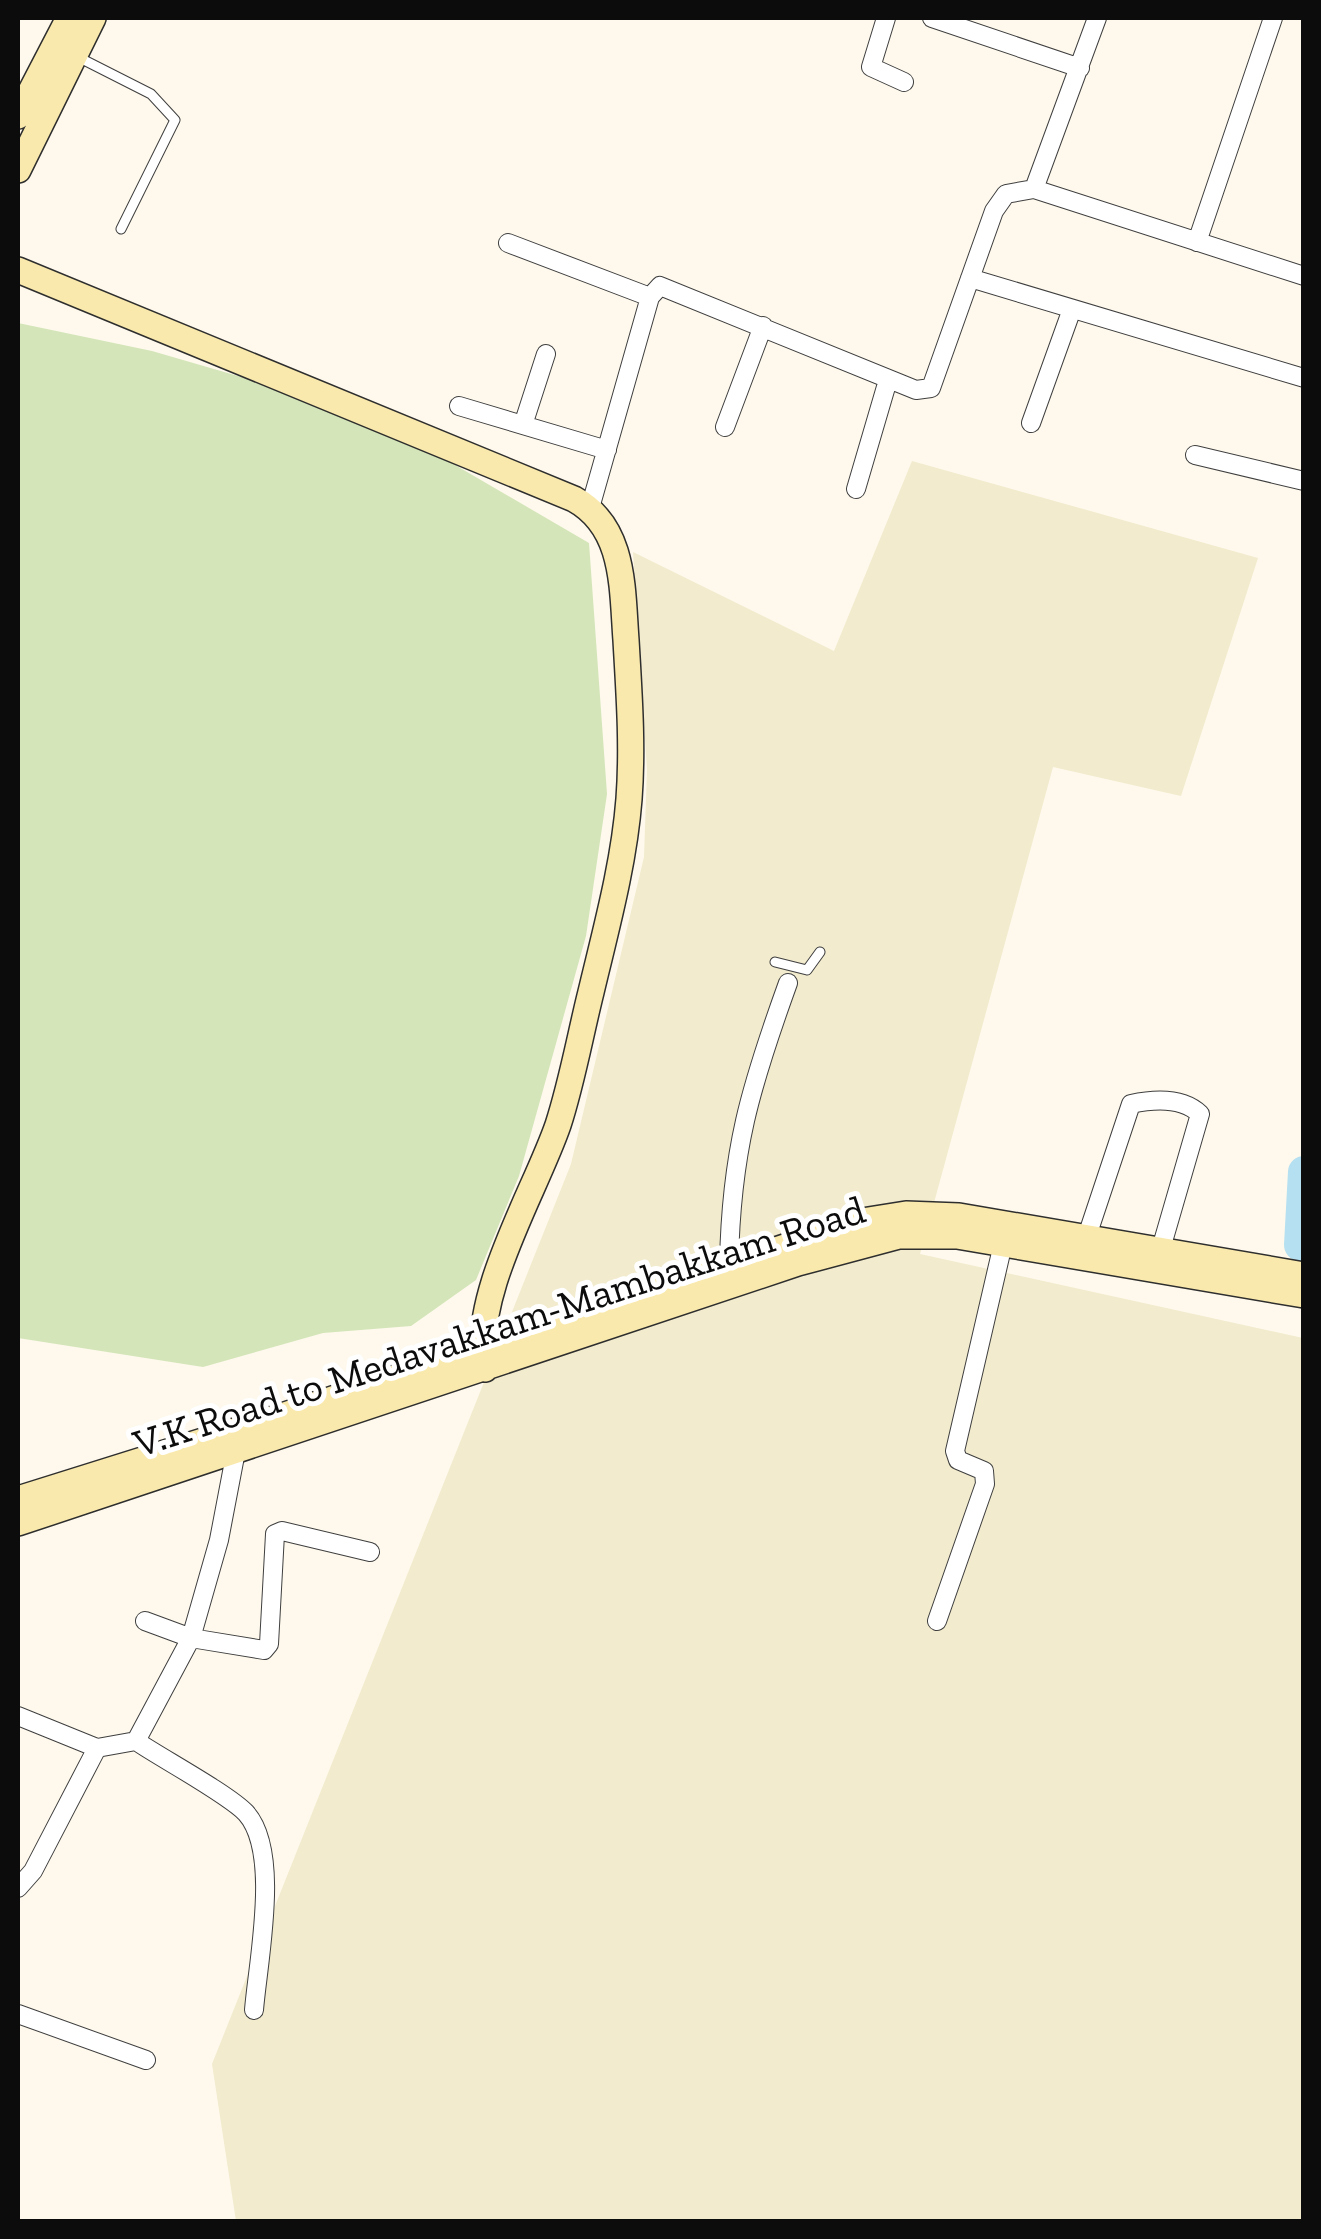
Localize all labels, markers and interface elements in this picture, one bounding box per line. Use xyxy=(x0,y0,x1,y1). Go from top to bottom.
street label: V.K Road to Medavakkam-Mambakkam Road xyxy=(126,1185,871,1468)

